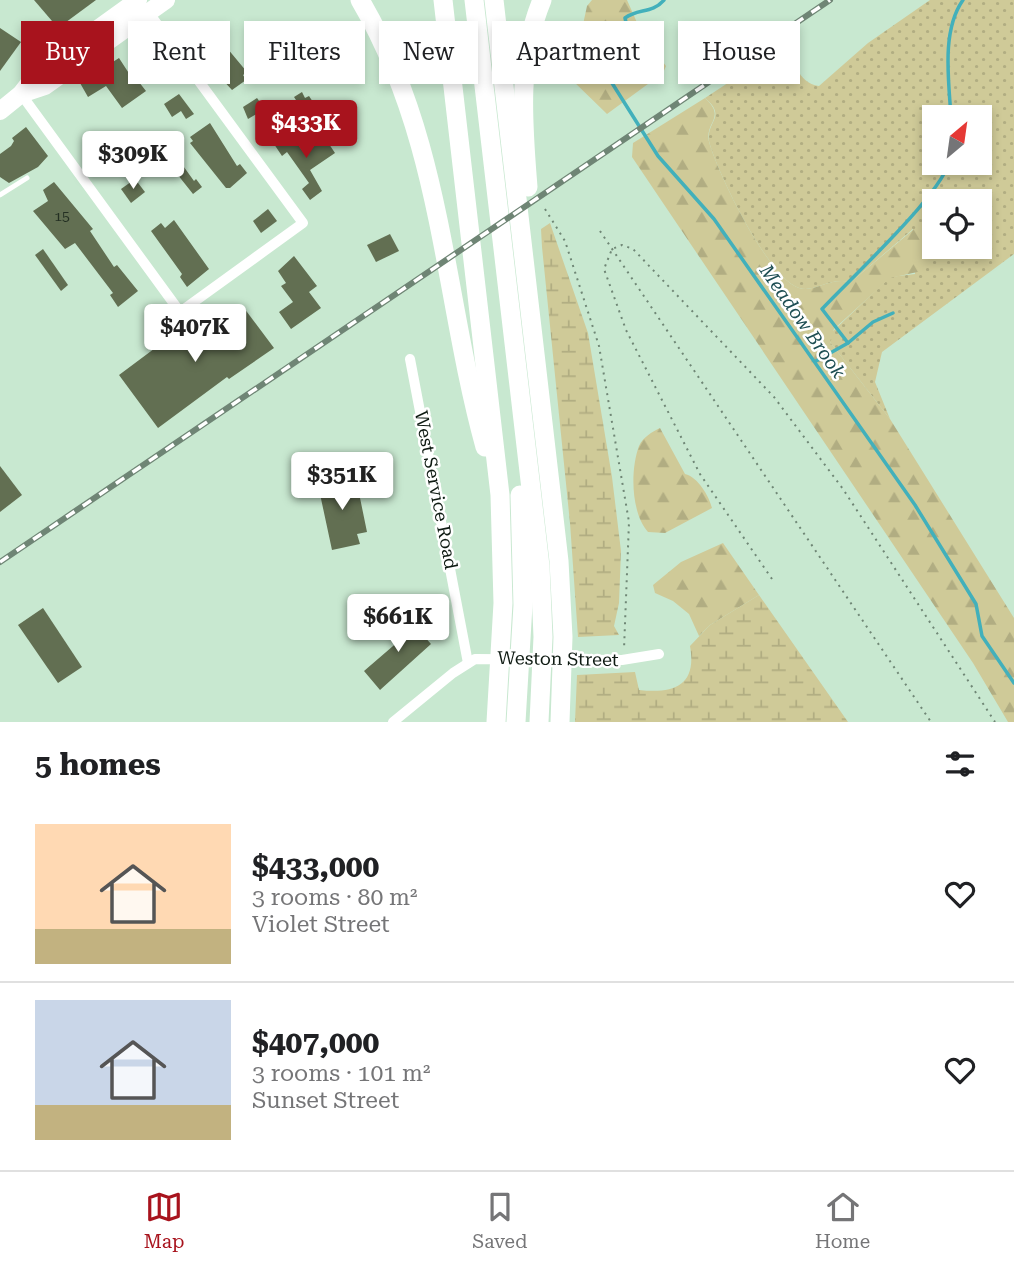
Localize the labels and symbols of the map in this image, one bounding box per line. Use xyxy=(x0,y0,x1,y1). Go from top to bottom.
pin: $433K xyxy=(257,100,355,160)
north arrow xyxy=(922,105,992,175)
pin: $309K xyxy=(84,132,182,191)
house number: 15 xyxy=(54,208,70,224)
water label: Meadow Brook xyxy=(754,259,851,383)
pin: $407K xyxy=(146,304,244,364)
street label: West Service Road xyxy=(411,409,462,571)
pin: $351K xyxy=(293,452,391,512)
pin: $661K xyxy=(349,594,447,654)
street label: Weston Street xyxy=(497,647,619,670)

